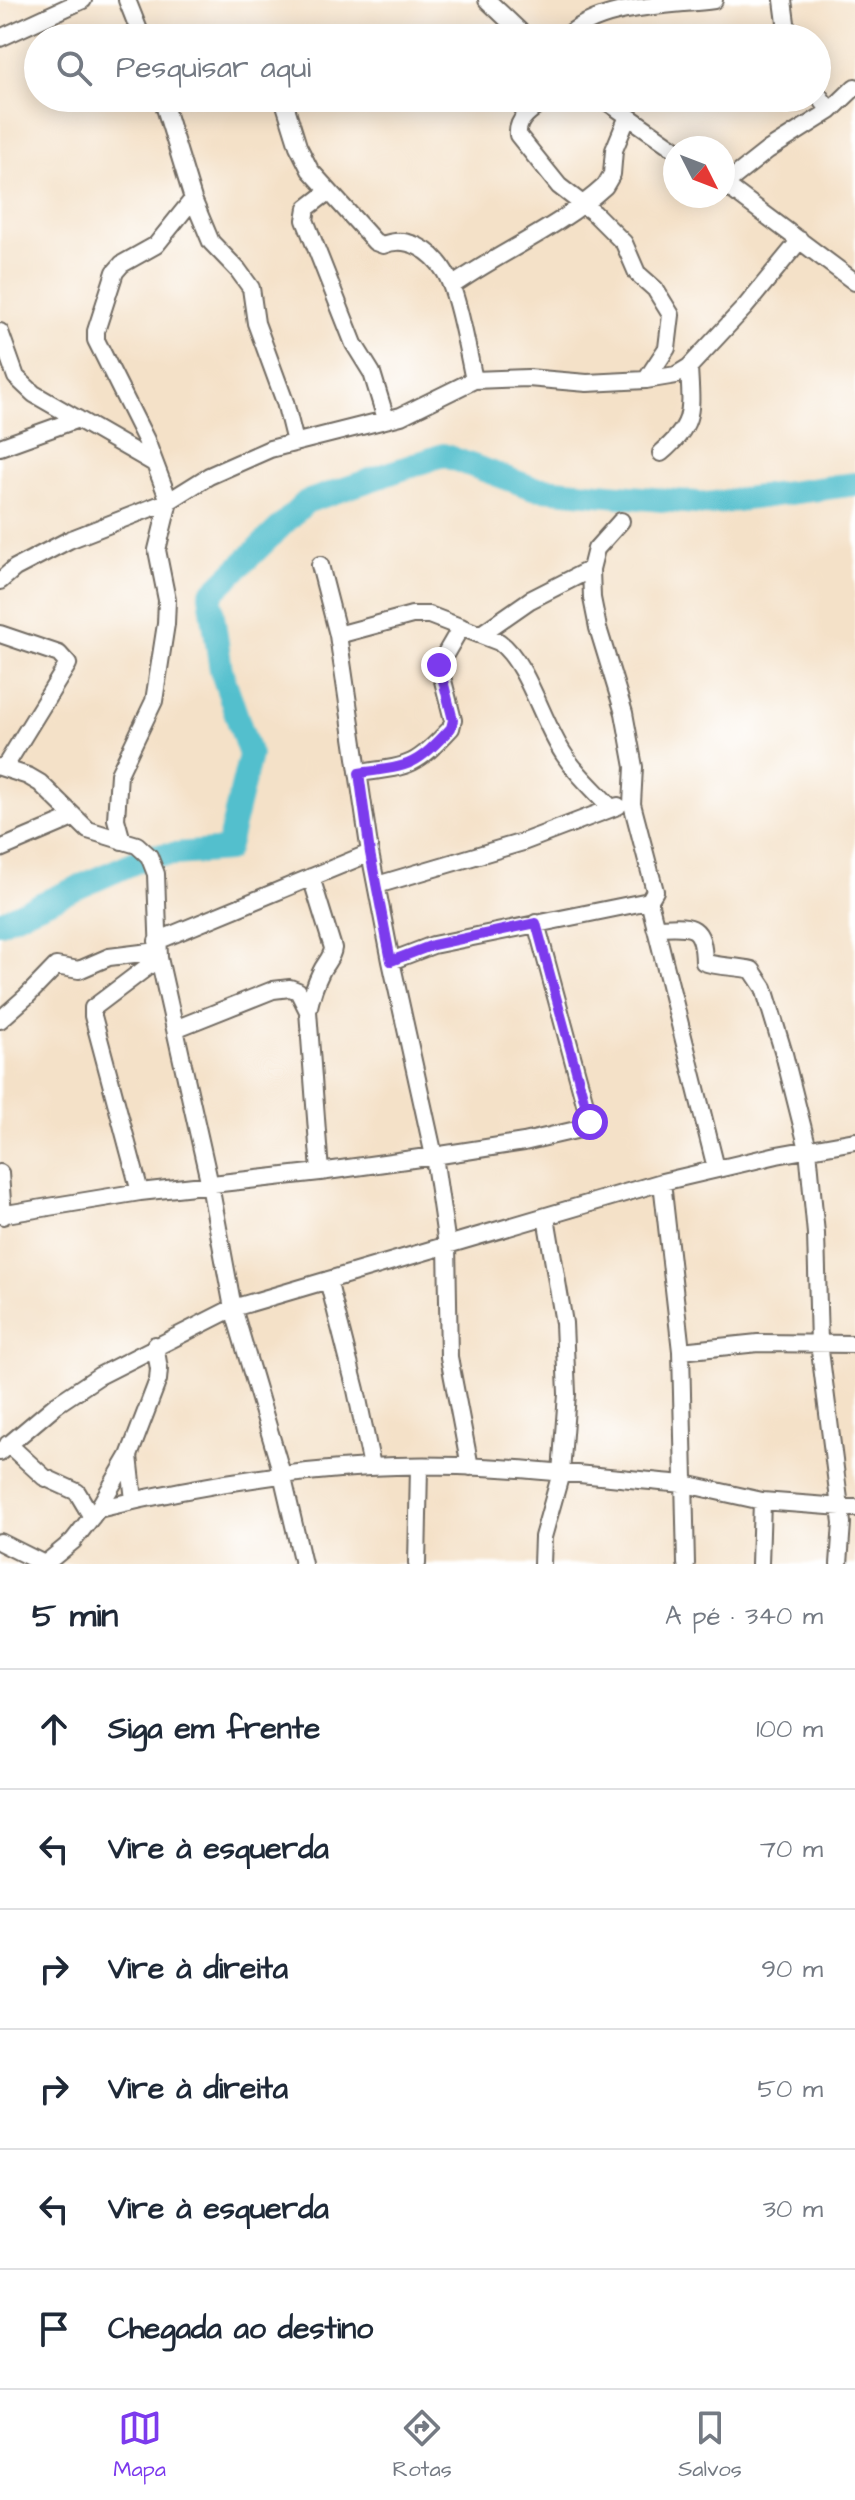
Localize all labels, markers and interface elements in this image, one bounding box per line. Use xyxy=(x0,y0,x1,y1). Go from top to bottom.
search box xyxy=(24,24,831,112)
icon: search xyxy=(52,46,96,90)
text: Pesquisar aqui xyxy=(116,47,311,89)
north arrow xyxy=(663,136,735,208)
route end xyxy=(421,647,457,683)
route start xyxy=(572,1104,608,1140)
text: 5 min xyxy=(32,1592,118,1640)
text: A pé · 340 m xyxy=(665,1598,823,1634)
icon: ahead xyxy=(32,1707,76,1751)
text: Siga em frente xyxy=(108,1708,320,1750)
text: 100 m xyxy=(756,1711,823,1747)
icon: left xyxy=(32,1827,76,1871)
text: Vire à esquerda xyxy=(108,1828,329,1870)
text: 70 m xyxy=(760,1831,823,1867)
icon: right xyxy=(32,1947,76,1991)
text: Vire à direita xyxy=(108,1948,288,1990)
text: 90 m xyxy=(761,1951,823,1987)
icon: right xyxy=(32,2067,76,2111)
text: Vire à direita xyxy=(108,2068,288,2110)
text: 50 m xyxy=(758,2071,823,2107)
icon: left xyxy=(32,2187,76,2231)
text: Vire à esquerda xyxy=(108,2188,329,2230)
text: 30 m xyxy=(763,2191,823,2227)
icon: arrive xyxy=(32,2307,76,2351)
text: Chegada ao destino xyxy=(108,2308,373,2350)
tab: Mapa xyxy=(113,2406,166,2485)
tab: Rotas xyxy=(393,2406,452,2485)
tab: Salvos xyxy=(678,2406,742,2485)

